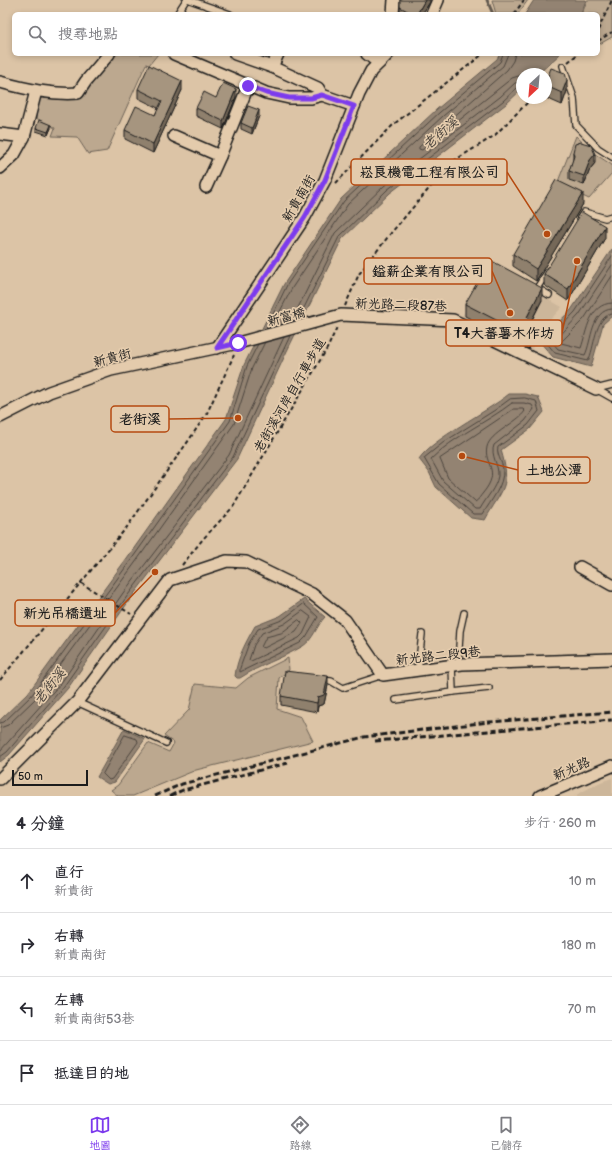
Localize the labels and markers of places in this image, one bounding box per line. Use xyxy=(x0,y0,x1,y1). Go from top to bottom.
callout: 崧良機電工程有限公司 xyxy=(351,159,507,185)
callout: 鎰薪企業有限公司 xyxy=(364,258,492,284)
callout: T4大蕃薯木作坊 xyxy=(446,320,562,346)
callout: 老街溪 xyxy=(111,406,169,432)
callout: 土地公潭 xyxy=(518,457,590,483)
callout: 新光吊橋遺址 xyxy=(15,600,115,626)

